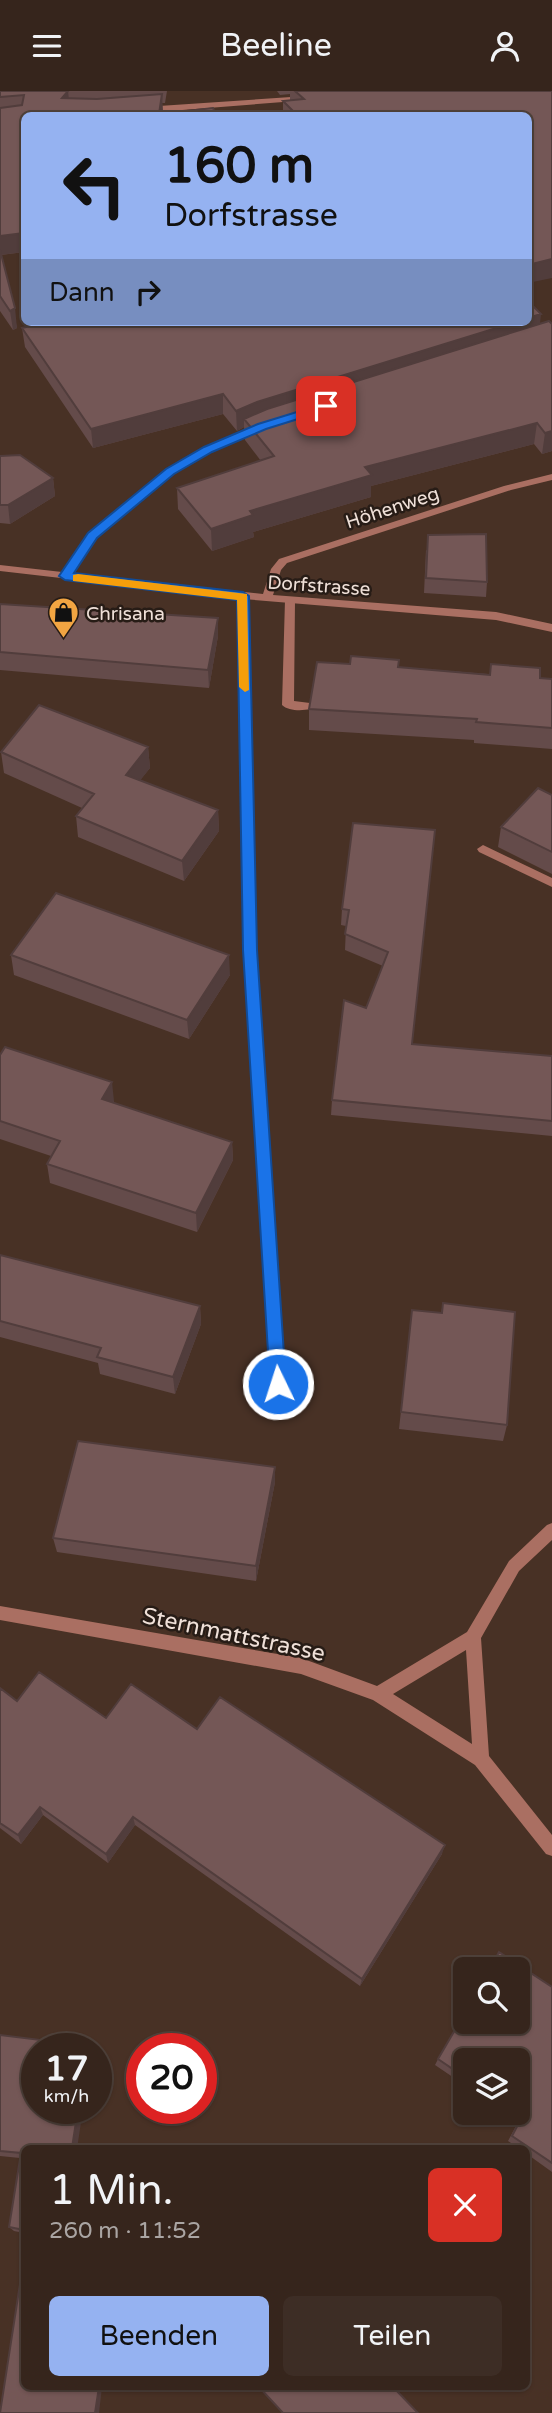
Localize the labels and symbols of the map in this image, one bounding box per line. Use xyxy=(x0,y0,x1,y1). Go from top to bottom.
pin xyxy=(296,376,356,436)
street label: Höhenweg xyxy=(343,482,442,533)
street label: Dorfstrasse xyxy=(267,571,371,601)
shop icon: Chrisana xyxy=(46,596,80,640)
place label: Chrisana xyxy=(86,603,165,625)
position arrow xyxy=(241,1347,315,1421)
street label: Sternmattstrasse xyxy=(140,1602,328,1668)
speed limit sign: 20 xyxy=(126,2033,217,2124)

